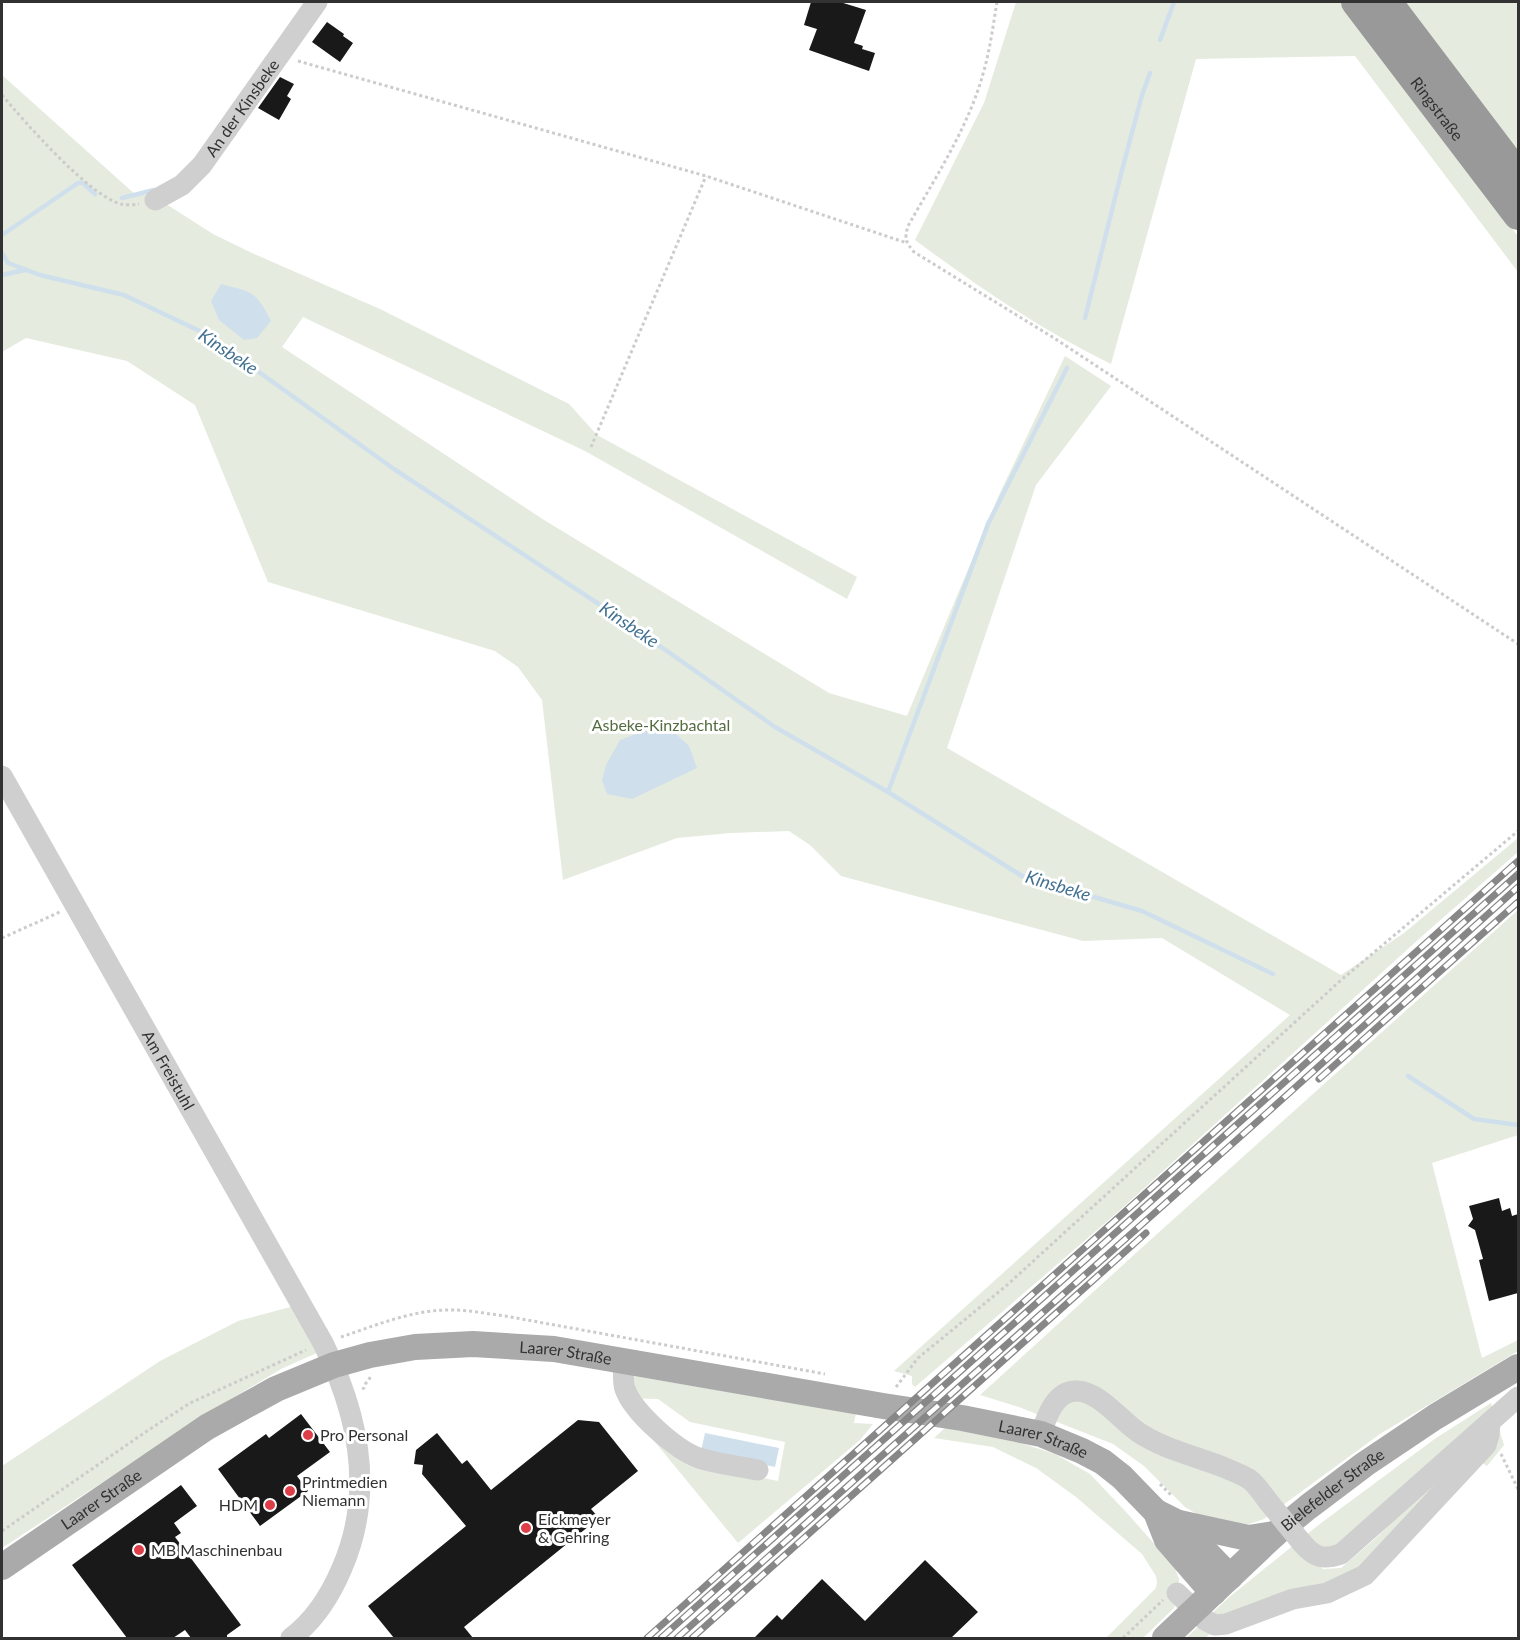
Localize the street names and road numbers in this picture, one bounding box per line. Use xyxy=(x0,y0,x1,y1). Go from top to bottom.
street label: An der Kinsbeke xyxy=(201,55,283,160)
street label: Ringstraße xyxy=(1407,73,1468,144)
street label: Am Freistuhl xyxy=(139,1027,199,1113)
street label: Laarer Straße xyxy=(519,1337,613,1368)
street label: Laarer Straße xyxy=(997,1416,1092,1462)
street label: Bielefelder Straße xyxy=(1277,1444,1387,1534)
street label: Laarer Straße xyxy=(57,1465,145,1533)

